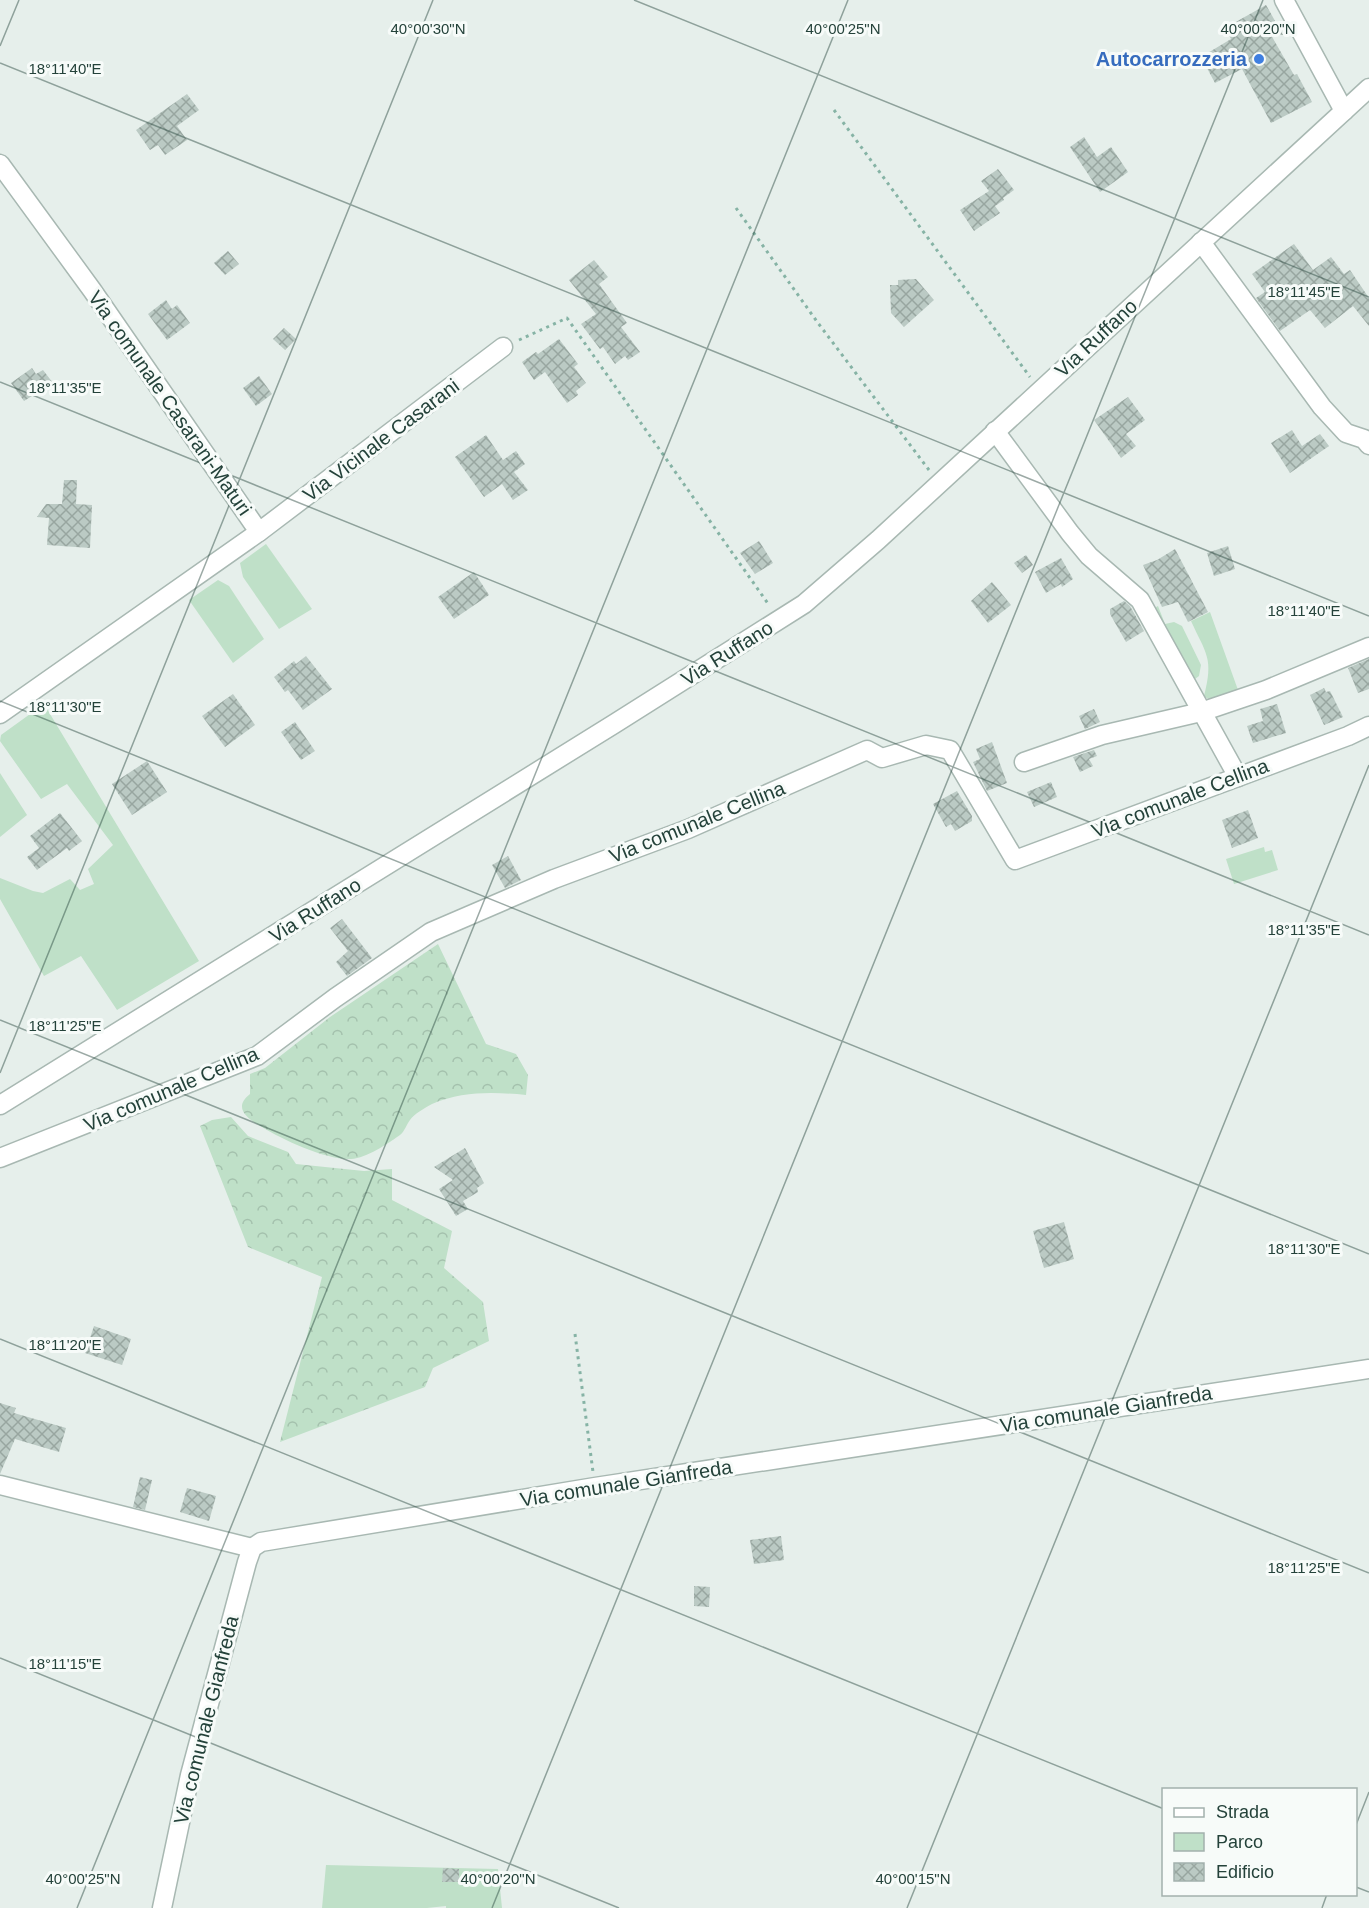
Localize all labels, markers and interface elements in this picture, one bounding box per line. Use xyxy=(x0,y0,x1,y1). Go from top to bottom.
text: 40°00'30"N xyxy=(390,20,466,37)
text: 40°00'25"N xyxy=(805,20,881,37)
text: 40°00'20"N xyxy=(1220,20,1296,37)
place label: Autocarrozzeria xyxy=(1096,48,1248,70)
marker: Autocarrozzeria xyxy=(1252,52,1266,66)
text: 18°11'40"E xyxy=(28,60,102,77)
text: 18°11'45"E xyxy=(1267,283,1341,300)
street label: Via comunale Casarani-Maturi xyxy=(84,287,256,519)
street label: Via Ruffano xyxy=(1051,295,1141,381)
street label: Via Vicinale Casarani xyxy=(299,374,463,506)
text: 18°11'35"E xyxy=(28,379,102,396)
text: 18°11'40"E xyxy=(1267,602,1341,619)
street label: Via Ruffano xyxy=(677,616,777,690)
text: 18°11'30"E xyxy=(28,698,102,715)
street label: Via comunale Cellina xyxy=(1089,754,1272,842)
street label: Via comunale Cellina xyxy=(606,776,789,867)
street label: Via Ruffano xyxy=(265,873,365,947)
text: 18°11'35"E xyxy=(1267,921,1341,938)
text: 18°11'25"E xyxy=(28,1017,102,1034)
street label: Via comunale Cellina xyxy=(80,1042,262,1136)
text: 18°11'30"E xyxy=(1267,1240,1341,1257)
text: 18°11'20"E xyxy=(28,1336,102,1353)
street label: Via comunale Gianfreda xyxy=(998,1381,1214,1437)
street label: Via comunale Gianfreda xyxy=(518,1455,734,1511)
text: 18°11'25"E xyxy=(1267,1559,1341,1576)
street label: Via comunale Gianfreda xyxy=(169,1613,243,1827)
text: 18°11'15"E xyxy=(28,1655,102,1672)
legend xyxy=(1162,1788,1357,1896)
text: Strada xyxy=(1216,1802,1270,1822)
text: Parco xyxy=(1216,1832,1263,1852)
text: Edificio xyxy=(1216,1862,1274,1882)
text: 40°00'25"N xyxy=(45,1870,121,1887)
text: 40°00'20"N xyxy=(460,1870,536,1887)
text: 40°00'15"N xyxy=(875,1870,951,1887)

